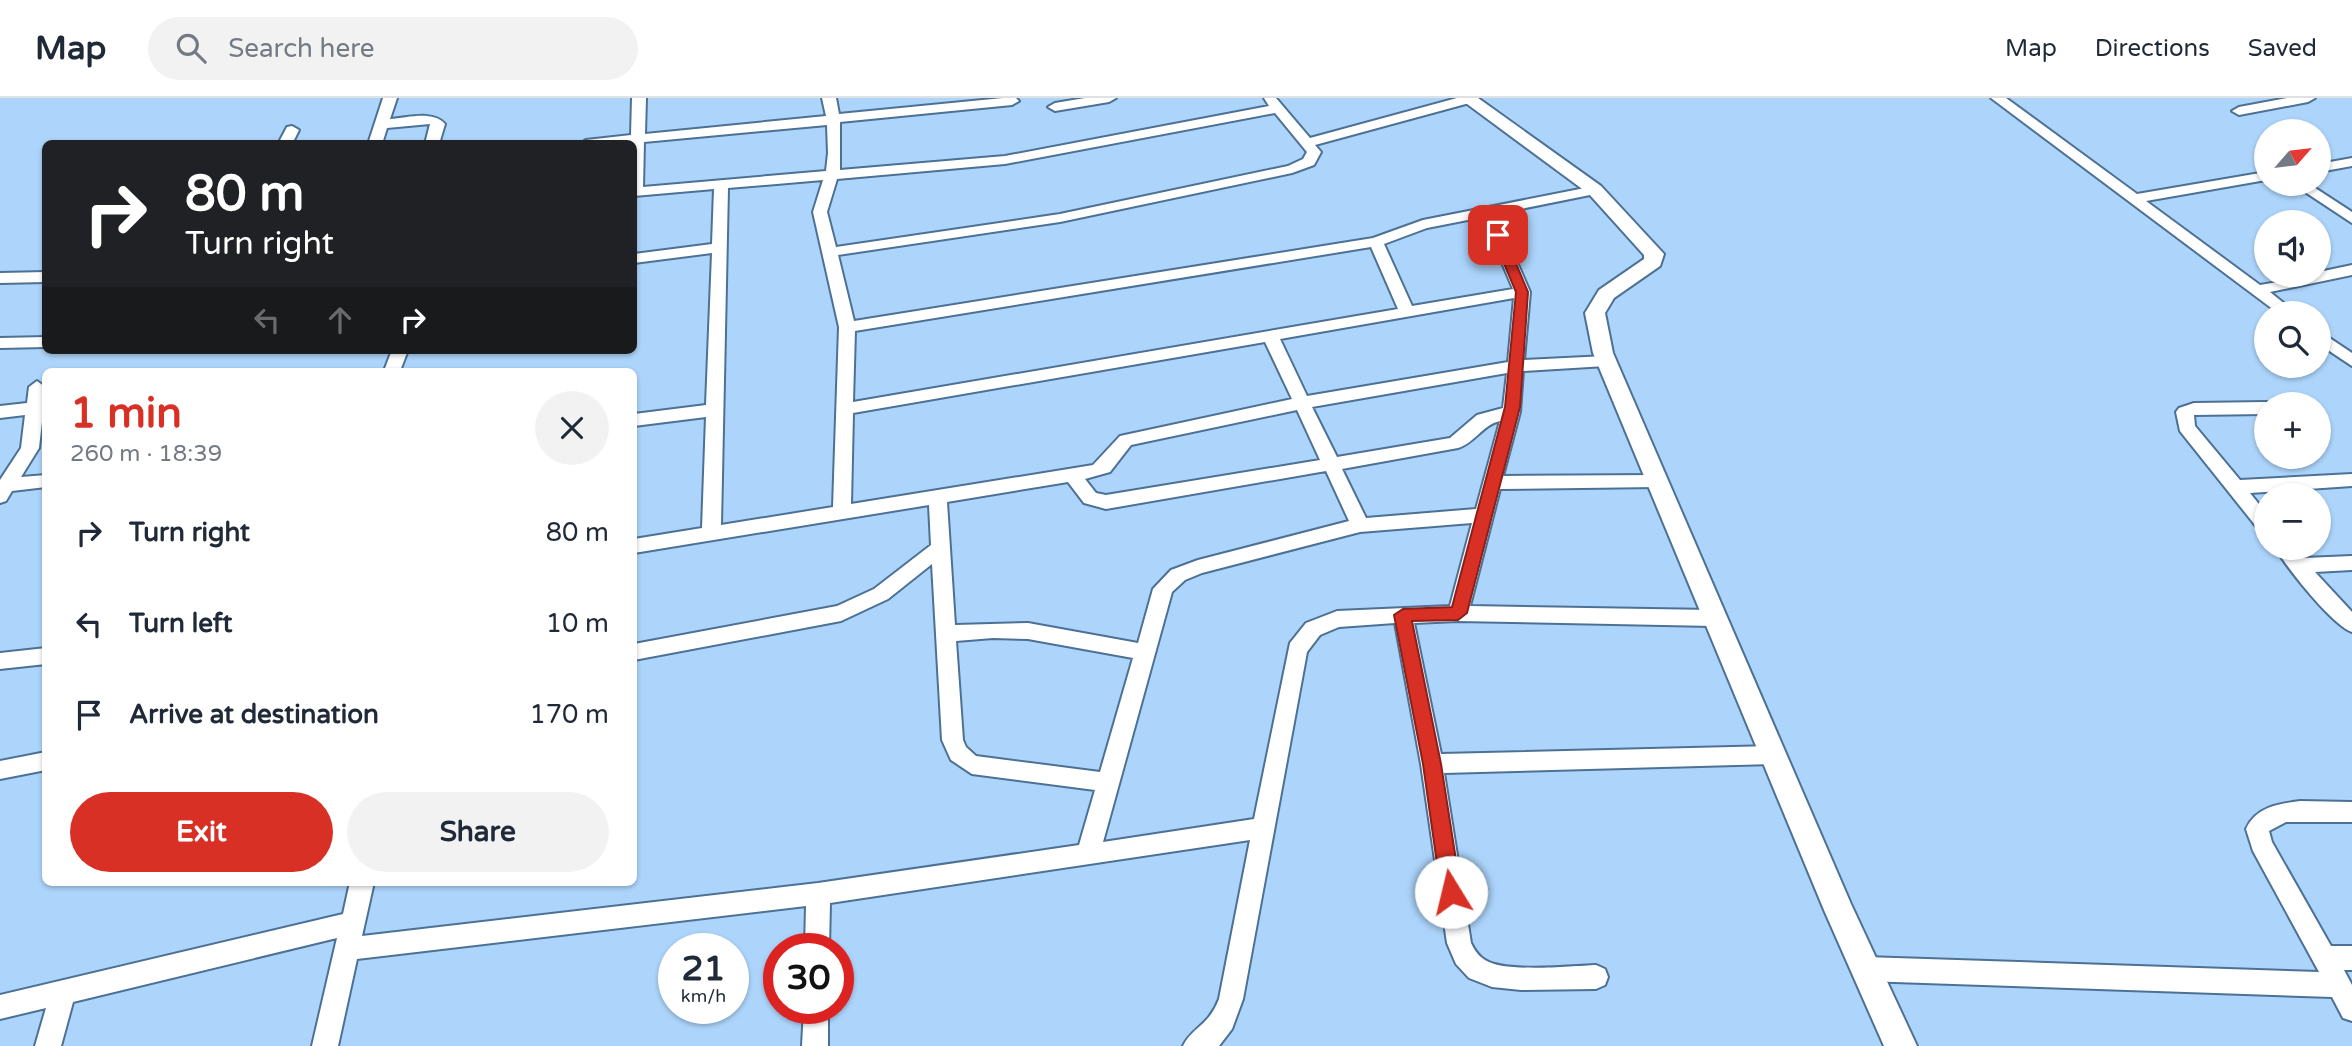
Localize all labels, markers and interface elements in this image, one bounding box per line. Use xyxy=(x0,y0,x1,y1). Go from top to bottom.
search box xyxy=(148,17,638,80)
text: Map xyxy=(35,29,106,68)
icon: search xyxy=(172,29,210,67)
text: Search here xyxy=(228,33,374,64)
text: Map xyxy=(2005,34,2057,63)
text: Directions xyxy=(2095,34,2210,63)
text: Saved xyxy=(2248,34,2317,63)
north arrow xyxy=(2254,119,2331,196)
map controls xyxy=(2254,119,2331,560)
text: 80 m xyxy=(185,165,304,224)
icon: right xyxy=(70,168,161,259)
pin xyxy=(1468,205,1528,265)
button: sound xyxy=(2254,210,2331,287)
icon: arrive xyxy=(1479,216,1517,254)
text: Turn right xyxy=(185,225,334,263)
icon: left xyxy=(248,301,286,339)
icon: ahead xyxy=(321,301,359,339)
icon: right xyxy=(394,301,432,339)
button: search xyxy=(2254,301,2331,378)
text: 1 min xyxy=(70,388,182,439)
button: close xyxy=(535,391,609,465)
button: + xyxy=(2254,392,2331,469)
text: 260 m · 18:39 xyxy=(70,440,222,468)
button: − xyxy=(2254,483,2331,560)
icon: right xyxy=(70,514,108,552)
text: Turn right xyxy=(129,517,250,548)
text: 80 m xyxy=(546,517,609,548)
icon: left xyxy=(70,605,108,643)
text: Turn left xyxy=(129,608,232,639)
text: 10 m xyxy=(546,608,609,639)
icon: arrive xyxy=(70,696,108,734)
text: Arrive at destination xyxy=(129,699,379,730)
text: 170 m xyxy=(529,699,609,730)
button: Exit xyxy=(70,792,333,872)
button: Share xyxy=(347,792,609,872)
position arrow xyxy=(1414,855,1488,929)
speed limit sign: 30 xyxy=(763,933,854,1024)
text: 21 xyxy=(682,948,725,990)
text: km/h xyxy=(681,985,726,1007)

